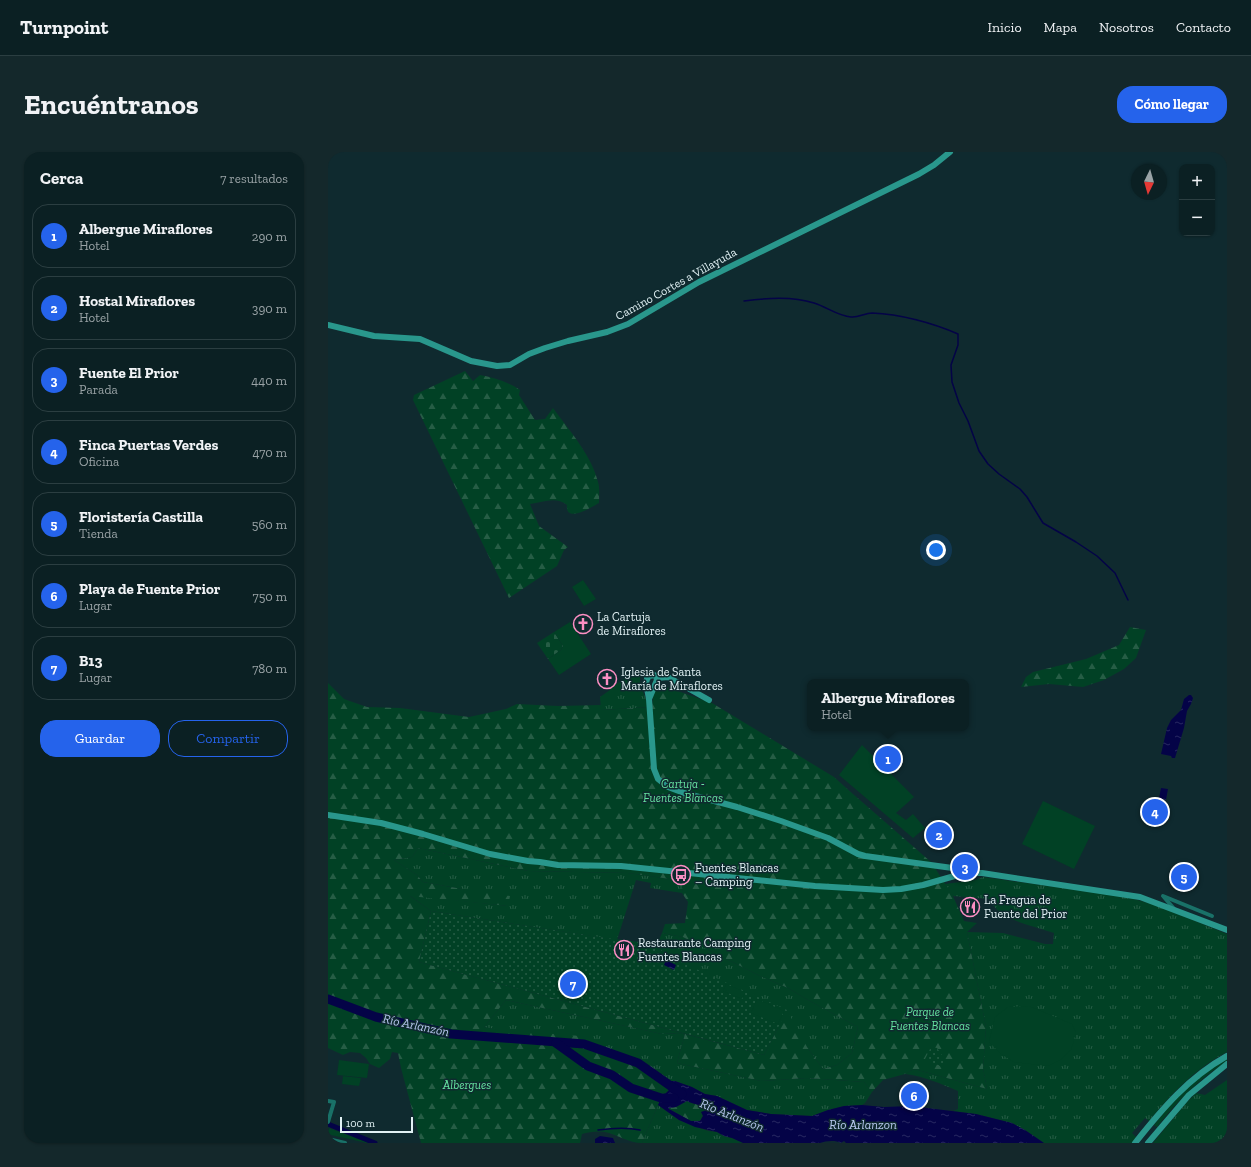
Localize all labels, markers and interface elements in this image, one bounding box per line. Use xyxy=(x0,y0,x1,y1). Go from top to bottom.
text: Turnpoint xyxy=(20,16,108,39)
text: Inicio xyxy=(988,19,1022,36)
text: Mapa xyxy=(1044,19,1077,36)
text: Nosotros xyxy=(1099,19,1154,36)
text: Contacto xyxy=(1176,19,1231,36)
button: Cómo llegar xyxy=(1117,86,1227,123)
text: Encuéntranos xyxy=(24,88,199,121)
north arrow xyxy=(1131,164,1167,200)
map controls xyxy=(1179,164,1215,236)
button: + xyxy=(1179,164,1215,200)
text: Cerca xyxy=(40,168,83,188)
text: 7 resultados xyxy=(220,171,288,186)
button: − xyxy=(1179,200,1215,236)
text: Albergue Miraflores xyxy=(79,220,213,238)
text: 1 xyxy=(51,229,57,244)
text: 290 m xyxy=(252,229,287,244)
text: Hotel xyxy=(79,238,110,253)
street label: Camino Cortes a Villayuda xyxy=(613,245,739,323)
text: Hostal Miraflores xyxy=(79,292,195,310)
text: 2 xyxy=(51,301,57,316)
text: 390 m xyxy=(252,301,287,316)
text: Hotel xyxy=(79,310,110,325)
text: Fuente El Prior xyxy=(79,364,179,382)
text: 3 xyxy=(51,373,57,388)
text: 440 m xyxy=(251,373,287,388)
text: Parada xyxy=(79,382,118,397)
text: Finca Puertas Verdes xyxy=(79,436,218,454)
text: 4 xyxy=(50,445,58,460)
text: 470 m xyxy=(252,445,287,460)
text: Oficina xyxy=(79,454,119,469)
text: Floristería Castilla xyxy=(79,508,203,526)
text: 5 xyxy=(51,517,57,532)
text: 560 m xyxy=(252,517,287,532)
text: Tienda xyxy=(79,526,118,541)
your location xyxy=(926,540,946,560)
text: Playa de Fuente Prior xyxy=(79,580,220,598)
text: 6 xyxy=(51,589,57,604)
text: 750 m xyxy=(253,589,287,604)
text: Lugar xyxy=(79,598,112,613)
place label: La Cartuja de Miraflores xyxy=(597,610,666,638)
church icon: La Cartuja de Miraflores xyxy=(572,613,594,635)
text: B13 xyxy=(79,652,102,670)
text: 7 xyxy=(51,661,57,676)
text: 780 m xyxy=(252,661,287,676)
place label: Iglesia de Santa María de Miraflores xyxy=(621,665,723,693)
church icon: Iglesia de Santa María de Miraflores xyxy=(596,668,618,690)
text: Lugar xyxy=(79,670,112,685)
popup xyxy=(807,679,969,731)
text: Albergue Miraflores xyxy=(821,689,955,707)
text: Hotel xyxy=(821,707,852,722)
button: Guardar xyxy=(40,720,160,757)
button: Compartir xyxy=(168,720,288,757)
pin: 1 xyxy=(875,744,901,774)
park label: Cartuja - Fuentes Blancas xyxy=(643,777,723,805)
pin: 4 xyxy=(1142,797,1168,827)
pin: 2 xyxy=(926,820,952,850)
pin: 3 xyxy=(952,852,978,882)
place label: Fuentes Blancas – Camping xyxy=(695,861,779,889)
pin: 5 xyxy=(1171,862,1197,892)
bus stop icon: Fuentes Blancas – Camping xyxy=(670,864,692,886)
place label: La Fragua de Fuente del Prior xyxy=(984,893,1067,921)
restaurant icon: La Fragua de Fuente del Prior xyxy=(959,896,981,918)
place label: Restaurante Camping Fuentes Blancas xyxy=(638,936,751,964)
restaurant icon: Restaurante Camping Fuentes Blancas xyxy=(613,939,635,961)
pin: 7 xyxy=(560,969,586,999)
park label: Parque de Fuentes Blancas xyxy=(890,1005,970,1033)
water label: Río Arlanzón xyxy=(381,1011,451,1039)
park label: Albergues xyxy=(442,1078,491,1092)
pin: 6 xyxy=(901,1081,927,1111)
water label: Río Arlanzón xyxy=(698,1095,766,1135)
scale bar xyxy=(340,1115,413,1134)
text: 100 m xyxy=(346,1117,375,1130)
water label: Río Arlanzon xyxy=(829,1117,897,1132)

